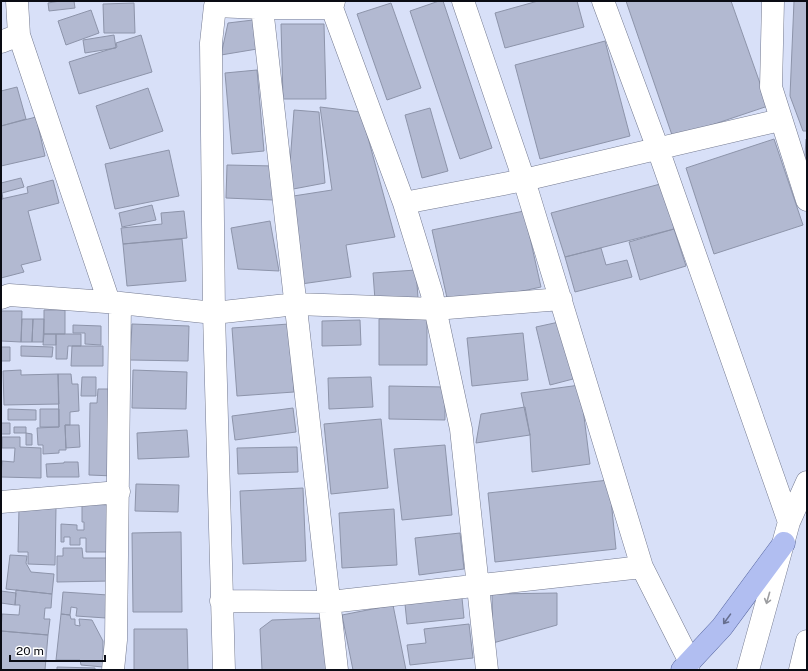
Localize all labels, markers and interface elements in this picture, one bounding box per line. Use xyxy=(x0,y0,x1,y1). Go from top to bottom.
one-way arrow xyxy=(764,591,771,604)
one-way arrow xyxy=(723,614,732,625)
scale bar xyxy=(10,637,105,663)
text: 20 m xyxy=(16,644,44,658)

